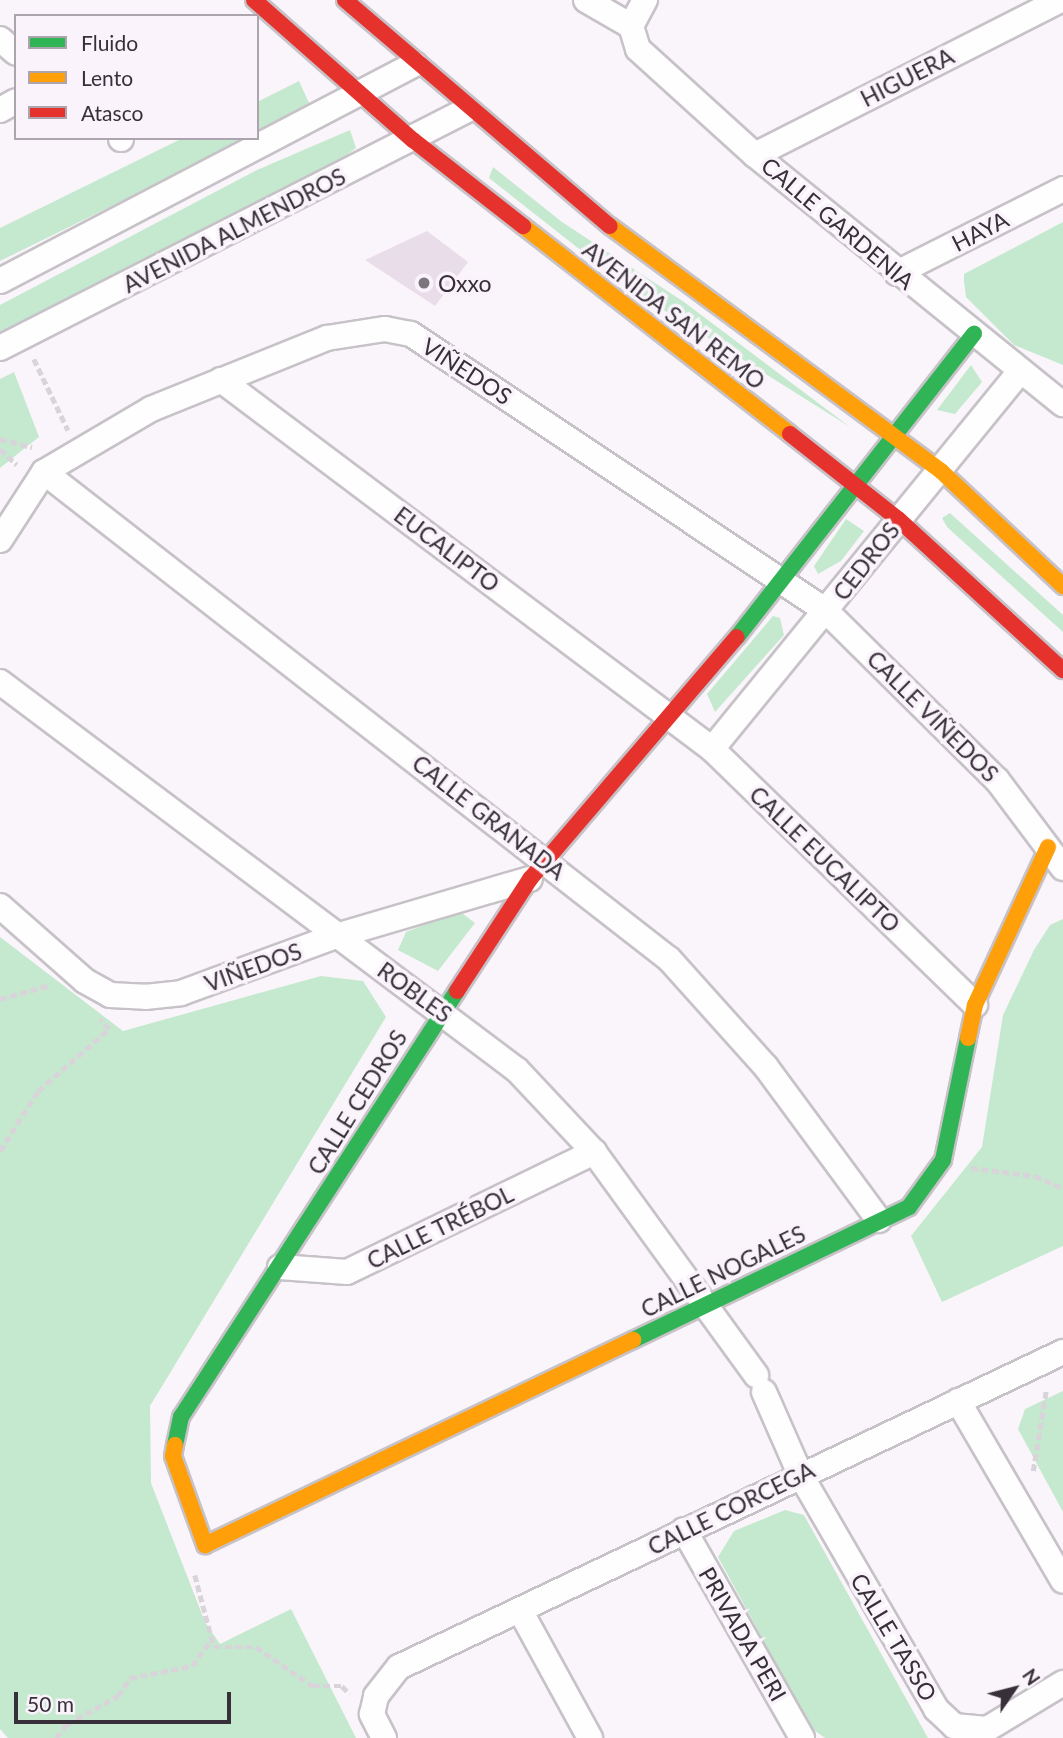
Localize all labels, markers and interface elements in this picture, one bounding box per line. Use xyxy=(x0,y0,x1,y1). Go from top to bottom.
legend xyxy=(14,14,259,140)
text: Fluido xyxy=(81,30,138,55)
street label: HIGUERA xyxy=(856,42,958,112)
text: Lento xyxy=(81,65,133,90)
text: Atasco xyxy=(81,100,143,125)
street label: CALLE GARDENIA xyxy=(756,151,920,295)
street label: AVENIDA ALMENDROS xyxy=(117,161,351,299)
street label: HAYA xyxy=(947,205,1013,257)
street label: AVENIDA SAN REMO xyxy=(577,235,771,395)
place label: Oxxo xyxy=(438,269,491,297)
marker: Oxxo xyxy=(416,275,432,291)
street label: VIÑEDOS xyxy=(417,332,517,410)
street label: EUCALIPTO xyxy=(389,501,505,597)
street label: CEDROS xyxy=(827,517,905,605)
street label: CALLE VIÑEDOS xyxy=(861,644,1005,788)
street label: CALLE GRANADA xyxy=(407,749,571,885)
street label: CALLE EUCALIPTO xyxy=(744,780,906,938)
street label: VIÑEDOS xyxy=(201,937,305,997)
street label: ROBLES xyxy=(372,956,458,1028)
street label: CALLE CEDROS xyxy=(302,1025,412,1179)
street label: CALLE TRÉBOL xyxy=(362,1180,518,1274)
street label: CALLE NOGALES xyxy=(636,1219,810,1323)
street label: CALLE CORCEGA xyxy=(643,1456,819,1560)
street label: PRIVADA PERI xyxy=(693,1562,793,1706)
street label: CALLE TASSO xyxy=(845,1568,943,1706)
north arrow xyxy=(979,1654,1049,1724)
text: N xyxy=(1018,1664,1045,1689)
scale bar xyxy=(18,1678,234,1722)
text: 50 m xyxy=(27,1691,74,1716)

